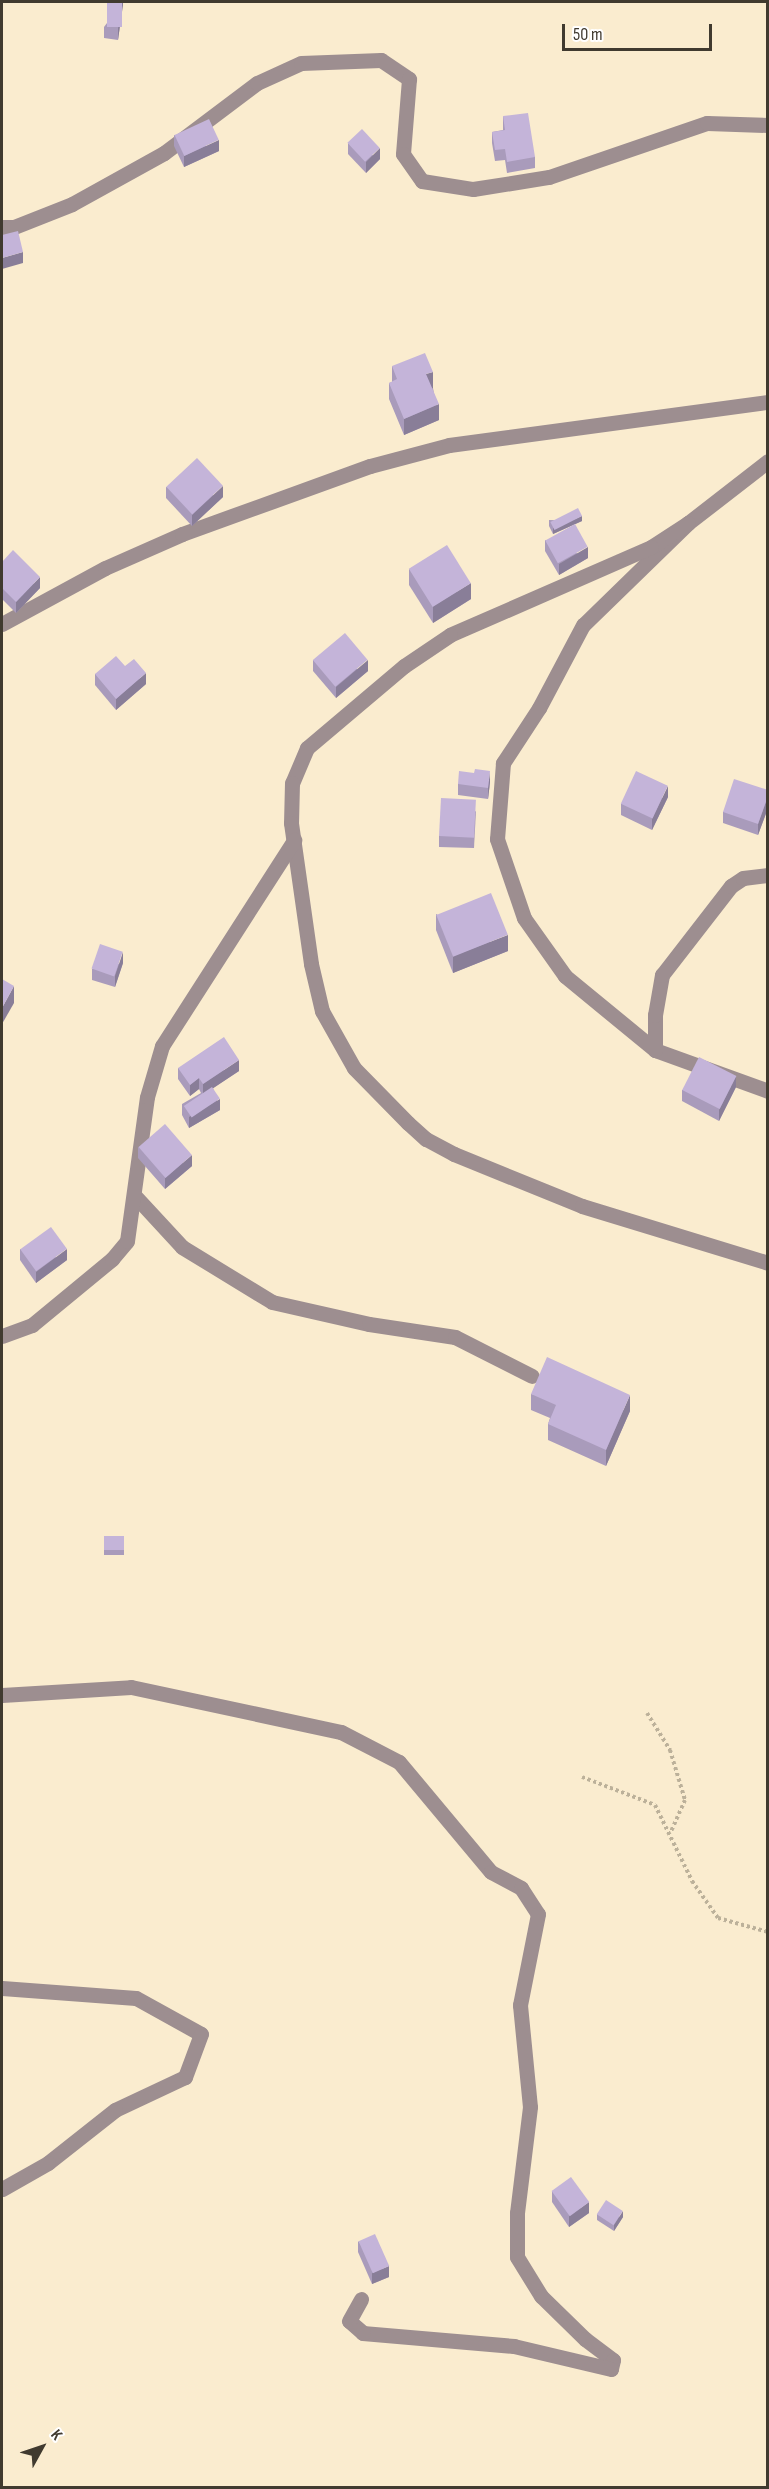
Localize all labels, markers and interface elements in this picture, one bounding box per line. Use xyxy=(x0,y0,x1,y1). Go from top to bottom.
scale bar xyxy=(565,12,715,50)
text: 50 m xyxy=(573,24,603,45)
north arrow xyxy=(12,2417,72,2477)
text: K xyxy=(46,2426,66,2444)

